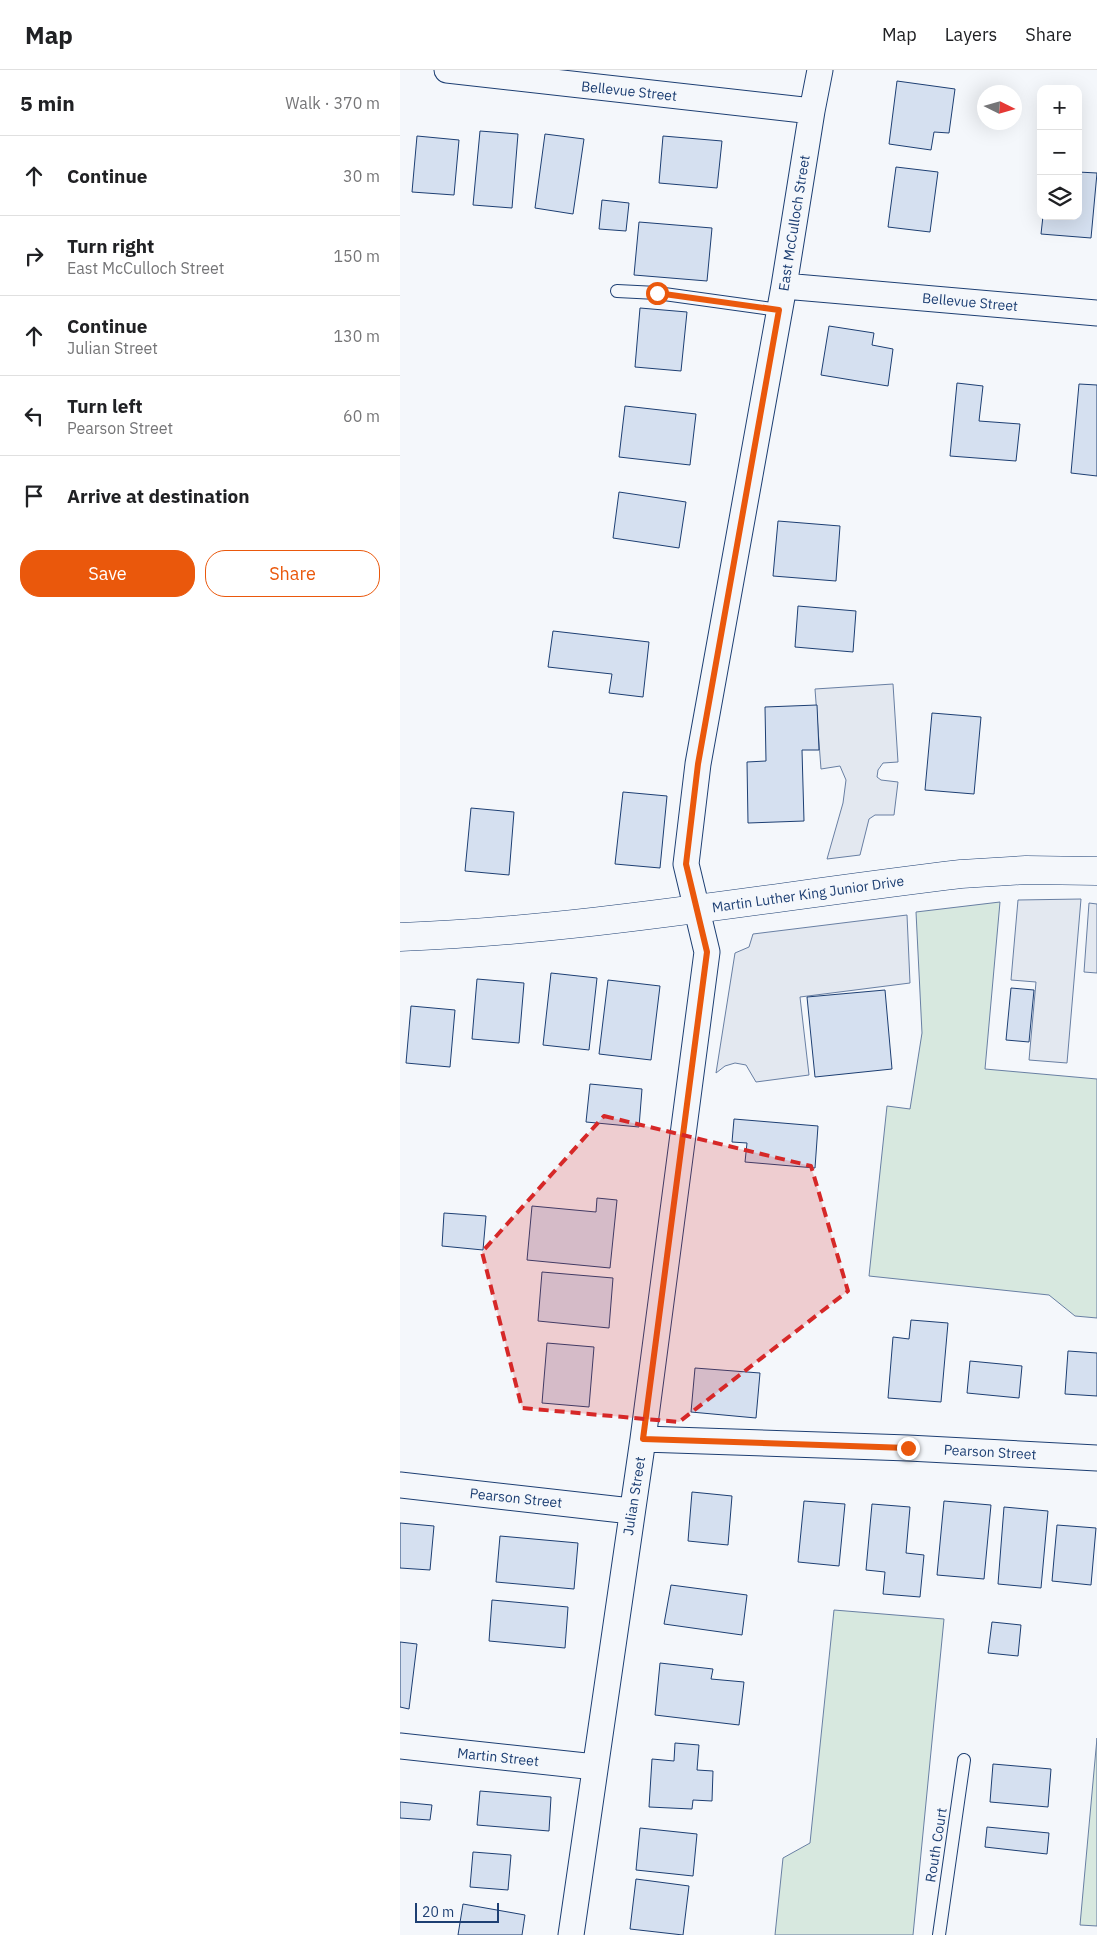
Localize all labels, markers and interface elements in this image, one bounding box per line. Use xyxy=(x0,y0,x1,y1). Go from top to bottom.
text: Map xyxy=(25,19,73,51)
text: Map xyxy=(882,23,917,46)
text: Layers xyxy=(945,23,997,46)
text: Share xyxy=(1025,23,1072,46)
street label: Bellevue Street xyxy=(580,77,678,105)
north arrow xyxy=(977,85,1022,130)
map controls xyxy=(1037,85,1082,220)
button: + xyxy=(1037,85,1082,130)
text: 5 min xyxy=(20,89,75,117)
text: Walk · 370 m xyxy=(285,93,380,113)
button: − xyxy=(1037,130,1082,175)
street label: East McCulloch Street xyxy=(774,153,814,292)
icon: ahead xyxy=(20,162,48,190)
text: Continue xyxy=(67,164,147,188)
text: 30 m xyxy=(343,166,380,186)
button: layers xyxy=(1037,175,1082,220)
text: Turn right xyxy=(67,234,154,258)
icon: right xyxy=(20,242,48,270)
text: 150 m xyxy=(333,246,380,266)
text: East McCulloch Street xyxy=(67,258,224,278)
route start xyxy=(646,282,669,305)
street label: Bellevue Street xyxy=(921,289,1019,315)
text: Continue xyxy=(67,314,147,338)
icon: ahead xyxy=(20,322,48,350)
text: 130 m xyxy=(333,326,380,346)
text: Julian Street xyxy=(67,338,158,358)
text: Turn left xyxy=(67,394,143,418)
icon: left xyxy=(20,402,48,430)
text: 60 m xyxy=(343,406,380,426)
text: Pearson Street xyxy=(67,418,173,438)
icon: arrive xyxy=(20,482,48,510)
text: Arrive at destination xyxy=(67,484,250,508)
button: Save xyxy=(20,550,195,597)
button: Share xyxy=(205,550,380,597)
street label: Martin Luther King Junior Drive xyxy=(711,872,906,916)
route end xyxy=(897,1437,920,1460)
street label: Pearson Street xyxy=(943,1441,1037,1463)
street label: Julian Street xyxy=(619,1455,649,1537)
street label: Pearson Street xyxy=(469,1484,563,1512)
street label: Martin Street xyxy=(456,1744,540,1770)
street label: Routh Court xyxy=(921,1806,951,1884)
scale bar xyxy=(415,1900,499,1923)
text: 20 m xyxy=(422,1903,454,1921)

